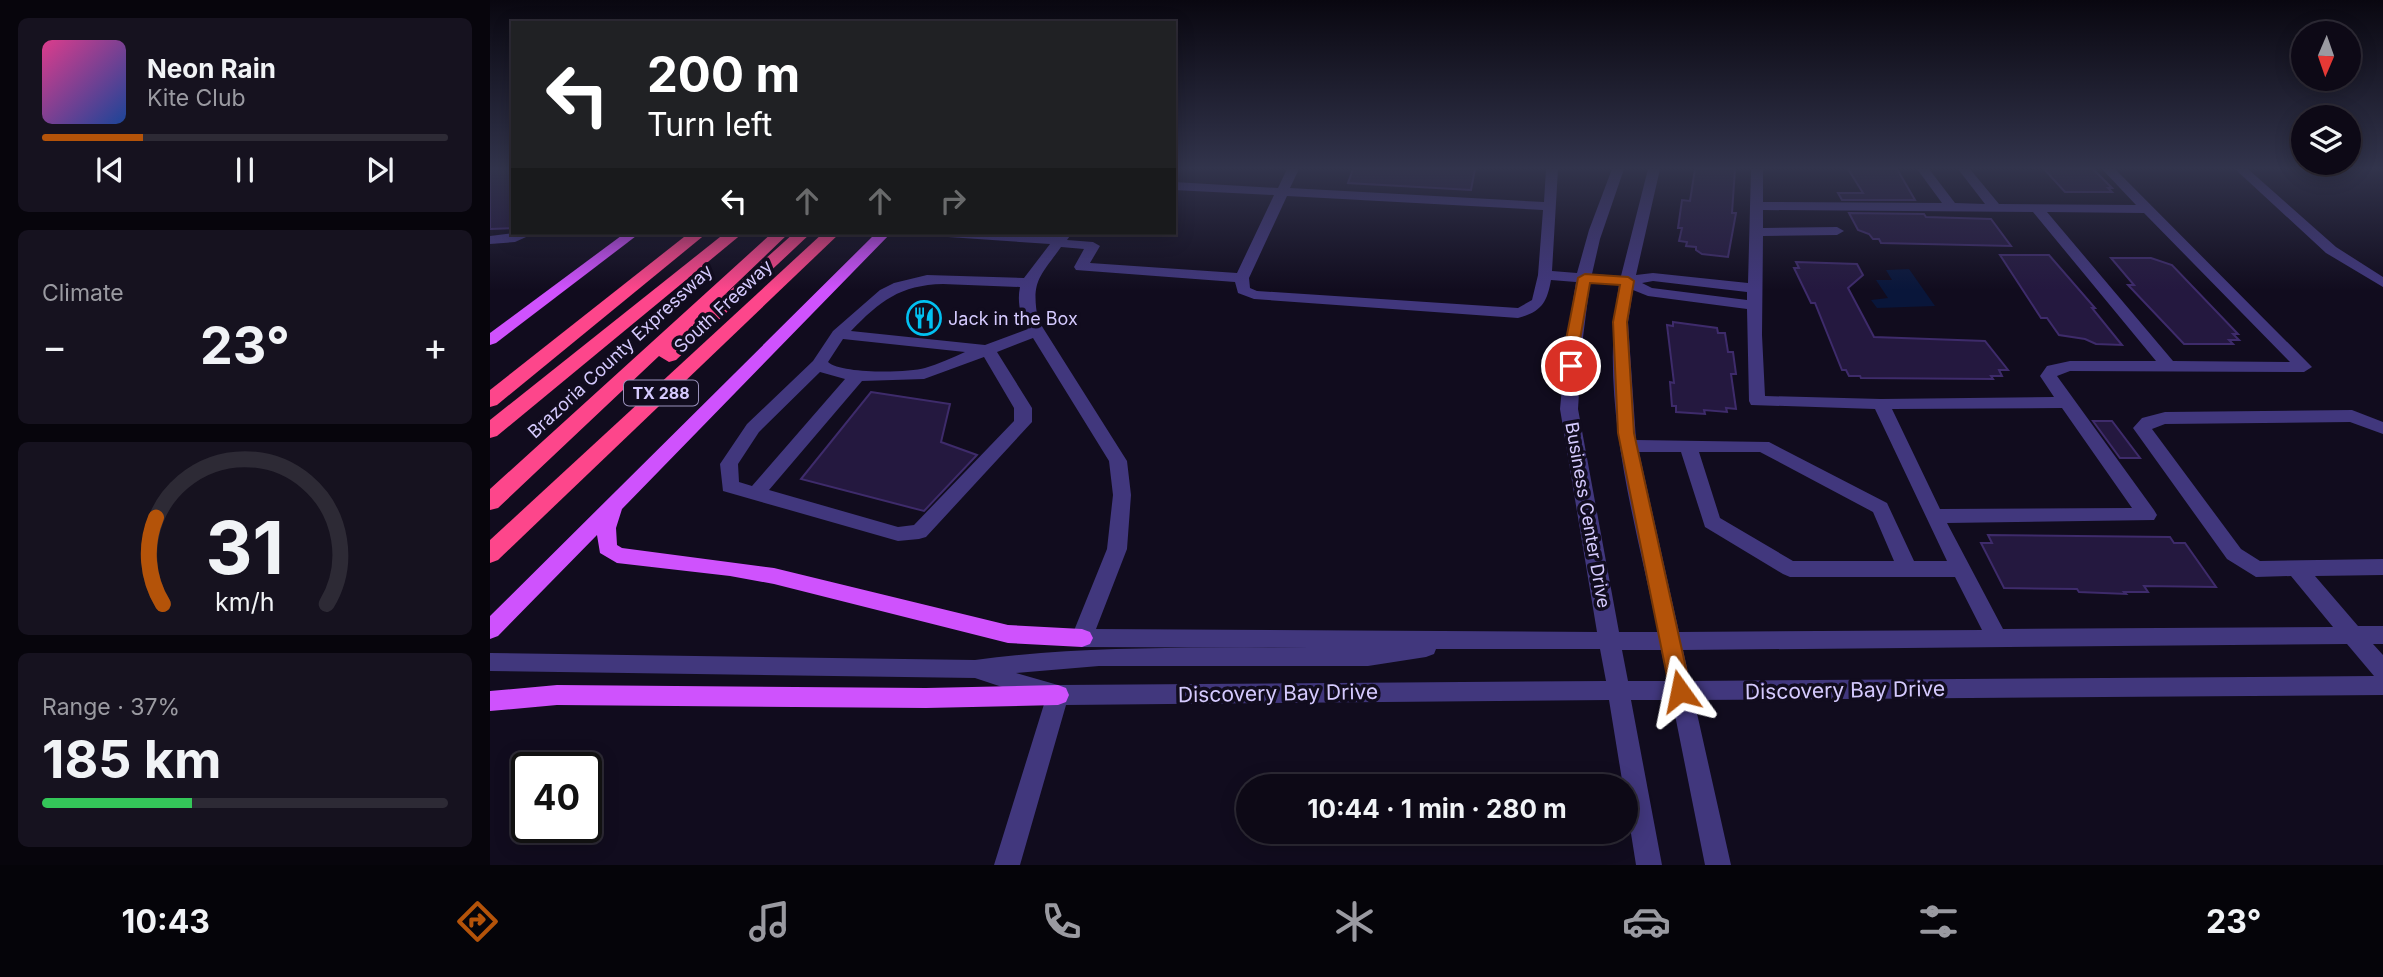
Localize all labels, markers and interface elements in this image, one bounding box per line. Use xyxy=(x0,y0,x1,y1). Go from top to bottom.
north arrow xyxy=(2291,21,2361,91)
map controls xyxy=(2291,21,2361,175)
text: 200 m xyxy=(647,45,800,104)
icon: left xyxy=(532,49,623,140)
text: Neon Rain xyxy=(147,53,276,84)
text: Kite Club xyxy=(147,84,246,112)
text: Turn left xyxy=(647,105,772,144)
button: layers xyxy=(2291,105,2361,175)
icon: previous xyxy=(91,151,129,189)
icon: pause xyxy=(226,151,264,189)
icon: next xyxy=(361,151,399,189)
icon: left xyxy=(715,182,753,220)
icon: ahead xyxy=(788,182,826,220)
icon: ahead xyxy=(861,182,899,220)
icon: right xyxy=(934,182,972,220)
street label: South Freeway xyxy=(670,255,776,357)
street label: Brazoria County Expressway xyxy=(523,260,717,442)
text: Climate xyxy=(42,279,124,307)
restaurant icon: Jack in the Box xyxy=(905,299,943,337)
place label: Jack in the Box xyxy=(948,308,1078,329)
text: 23° xyxy=(200,314,290,377)
text: − xyxy=(42,323,67,369)
text: + xyxy=(423,323,448,369)
pin xyxy=(1541,336,1601,396)
icon: arrive xyxy=(1552,347,1590,385)
road number: TX 288 xyxy=(624,380,698,406)
street label: Business Center Drive xyxy=(1561,420,1615,610)
text: 31 xyxy=(206,504,284,593)
text: km/h xyxy=(215,587,275,617)
position arrow xyxy=(1643,654,1717,728)
street label: Discovery Bay Drive xyxy=(1745,676,1945,704)
street label: Discovery Bay Drive xyxy=(1178,679,1378,707)
text: Range · 37% xyxy=(42,693,180,721)
text: 185 km xyxy=(42,728,221,791)
speed limit sign: 40 xyxy=(511,752,602,843)
text: 10:44 · 1 min · 280 m xyxy=(1307,793,1567,824)
icon: directions xyxy=(453,897,502,946)
icon: music xyxy=(745,897,794,946)
icon: phone xyxy=(1037,897,1086,946)
icon: climate xyxy=(1330,897,1379,946)
icon: car xyxy=(1622,897,1671,946)
icon: filters xyxy=(1914,897,1963,946)
text: 10:43 xyxy=(122,902,210,941)
text: 23° xyxy=(2206,902,2261,941)

